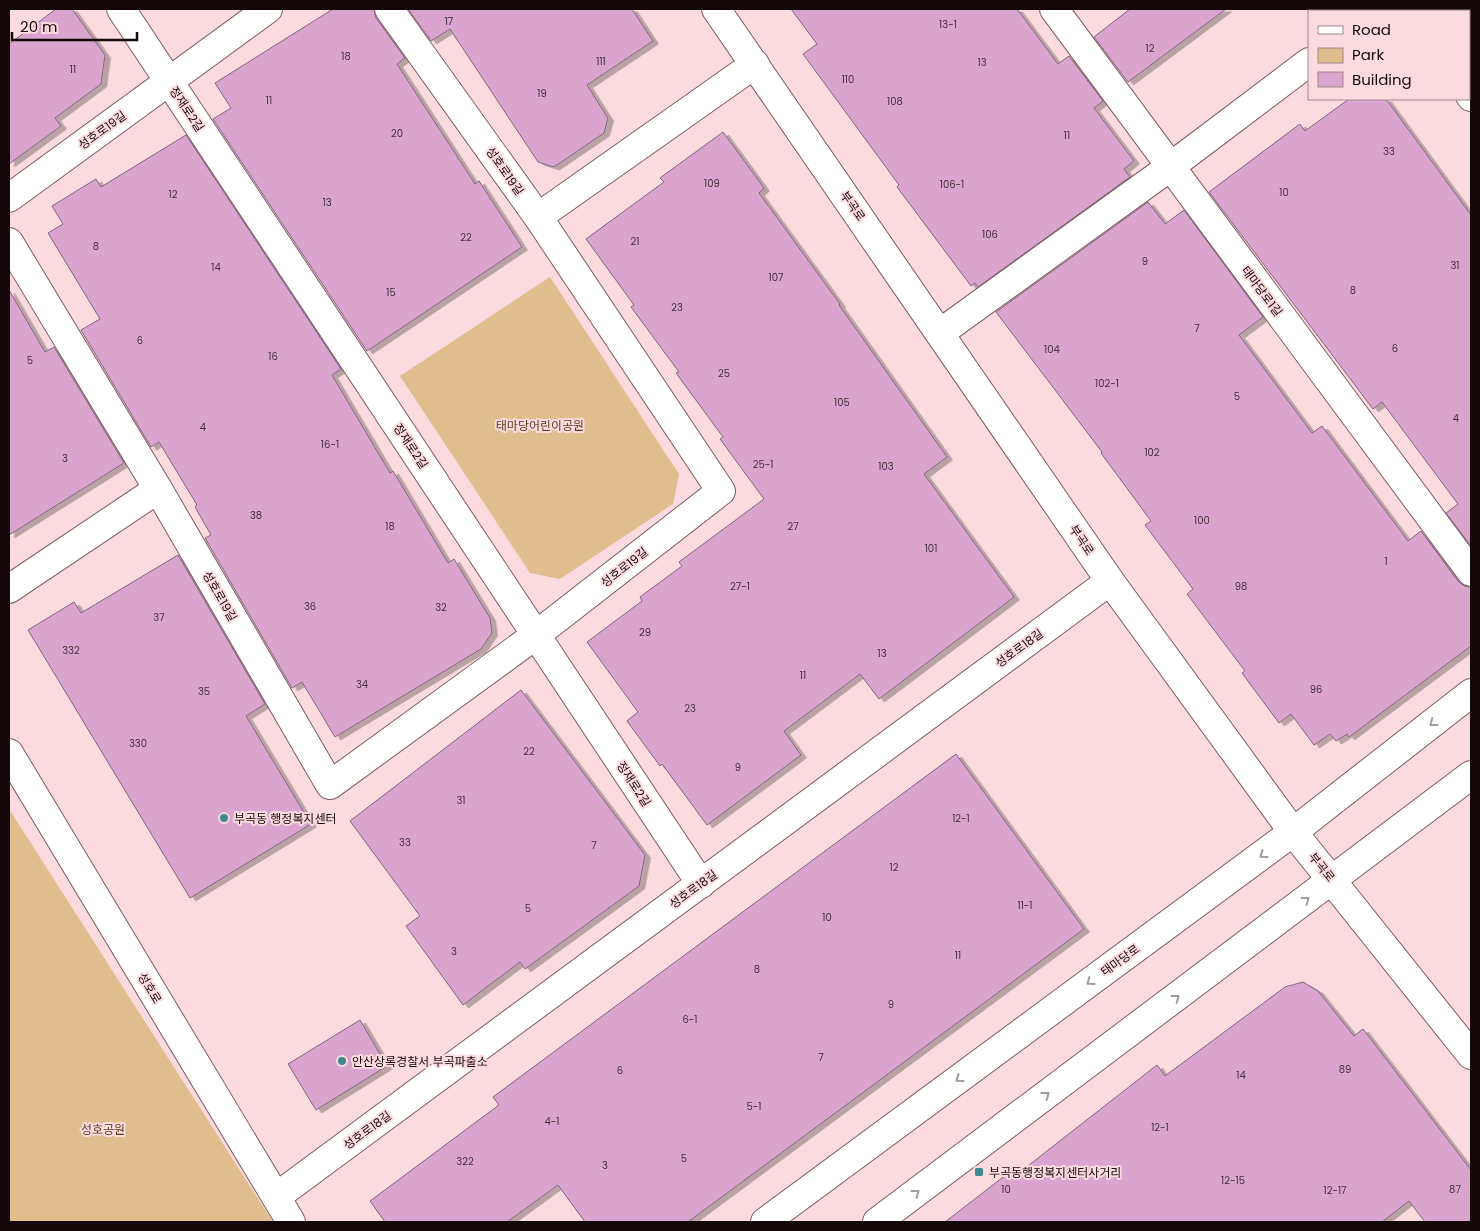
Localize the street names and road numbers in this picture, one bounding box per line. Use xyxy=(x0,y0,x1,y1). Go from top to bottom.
street label: 정재로2길 xyxy=(166,83,208,135)
street label: 성호로19길 xyxy=(75,107,129,153)
street label: 성호로19길 xyxy=(482,143,528,199)
street label: 부곡로 xyxy=(837,188,869,224)
street label: 태마당로1길 xyxy=(1237,262,1287,320)
street label: 정재로2길 xyxy=(390,420,432,472)
street label: 부곡로 xyxy=(1066,522,1098,558)
street label: 성호로19길 xyxy=(597,543,651,591)
street label: 성호로19길 xyxy=(199,568,241,624)
street label: 성호로18길 xyxy=(992,625,1046,671)
street label: 정재로2길 xyxy=(613,758,655,810)
street label: 부곡로 xyxy=(1305,849,1339,885)
street label: 성호로18길 xyxy=(666,866,720,912)
street label: 태마당로 xyxy=(1097,940,1143,980)
street label: 성호로 xyxy=(134,969,166,1007)
street label: 성호로18길 xyxy=(340,1107,394,1153)

